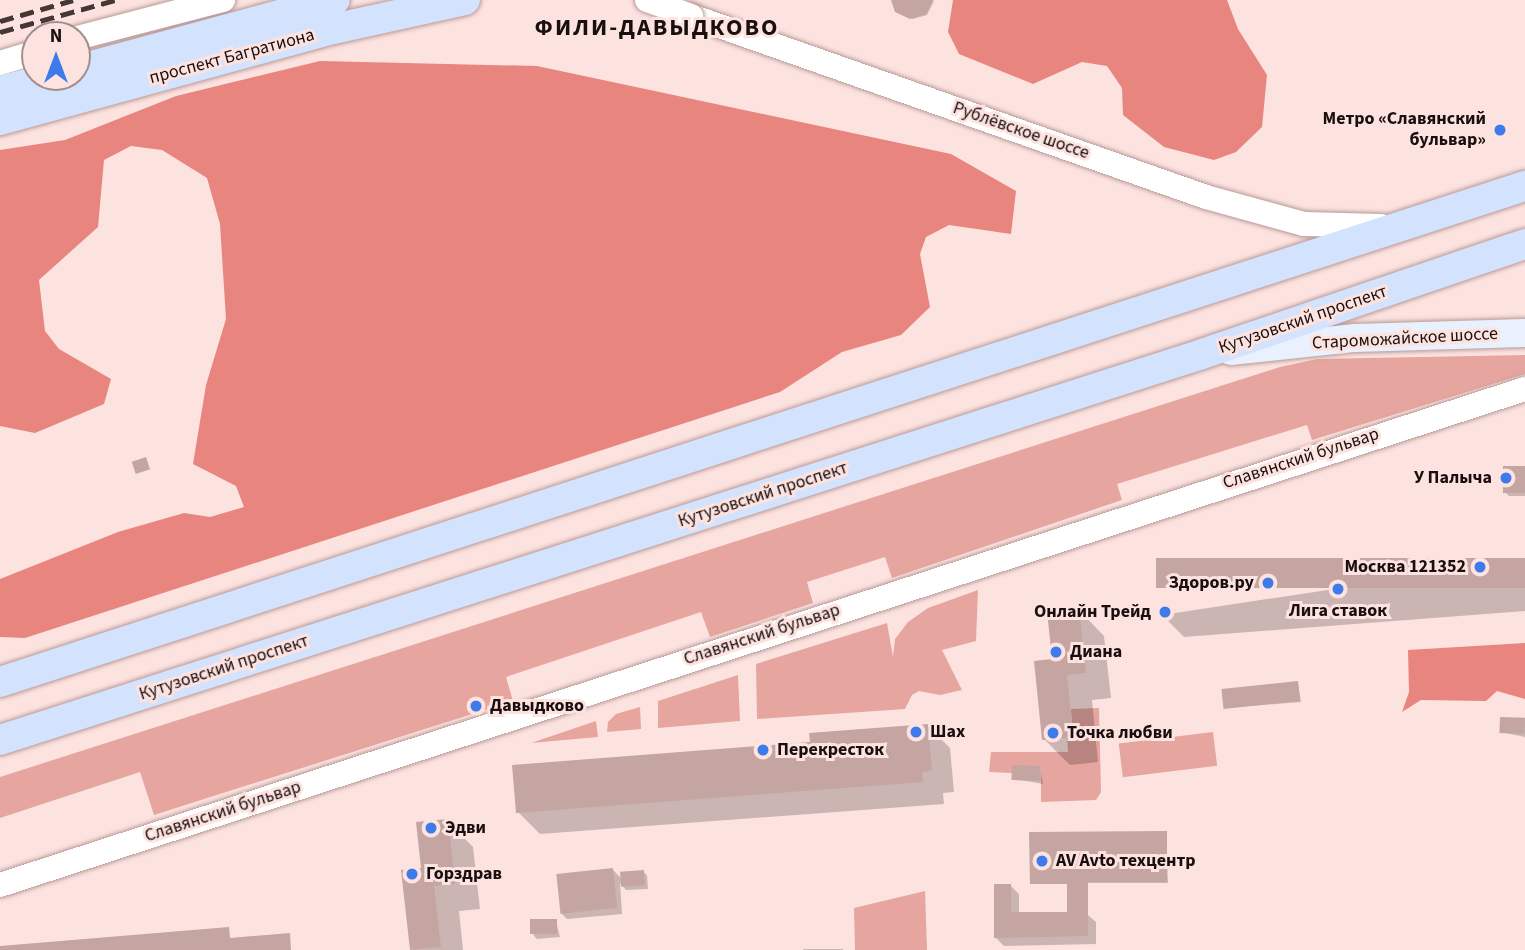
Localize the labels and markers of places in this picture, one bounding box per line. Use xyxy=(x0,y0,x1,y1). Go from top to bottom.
place label: Метро «Славянский бульвар» xyxy=(1323,109,1486,152)
marker: Метро «Славянский бульвар» xyxy=(1492,122,1508,138)
place label: У Палыча xyxy=(1414,467,1492,489)
marker: У Палыча xyxy=(1498,470,1514,486)
place label: Москва 121352 xyxy=(1344,556,1466,578)
marker: Москва 121352 xyxy=(1472,559,1488,575)
place label: Здоров.ру xyxy=(1169,572,1254,594)
marker: Здоров.ру xyxy=(1260,575,1276,591)
marker: Лига ставок xyxy=(1330,581,1346,597)
place label: Лига ставок xyxy=(1289,600,1387,622)
place label: Онлайн Трейд xyxy=(1034,601,1151,623)
marker: Онлайн Трейд xyxy=(1157,604,1173,620)
place label: Диана xyxy=(1070,641,1122,663)
marker: Диана xyxy=(1048,644,1064,660)
place label: Давыдково xyxy=(490,695,584,717)
marker: Давыдково xyxy=(468,698,484,714)
place label: Шах xyxy=(930,721,965,743)
place label: Точка любви xyxy=(1067,722,1173,744)
marker: Шах xyxy=(908,724,924,740)
marker: Точка любви xyxy=(1045,725,1061,741)
place label: Перекресток xyxy=(777,739,884,761)
marker: Перекресток xyxy=(755,742,771,758)
place label: Эдви xyxy=(445,817,486,839)
marker: Эдви xyxy=(423,820,439,836)
place label: AV Avto техцентр xyxy=(1056,850,1196,872)
marker: AV Avto техцентр xyxy=(1034,853,1050,869)
place label: Горздрав xyxy=(426,863,502,885)
marker: Горздрав xyxy=(404,866,420,882)

